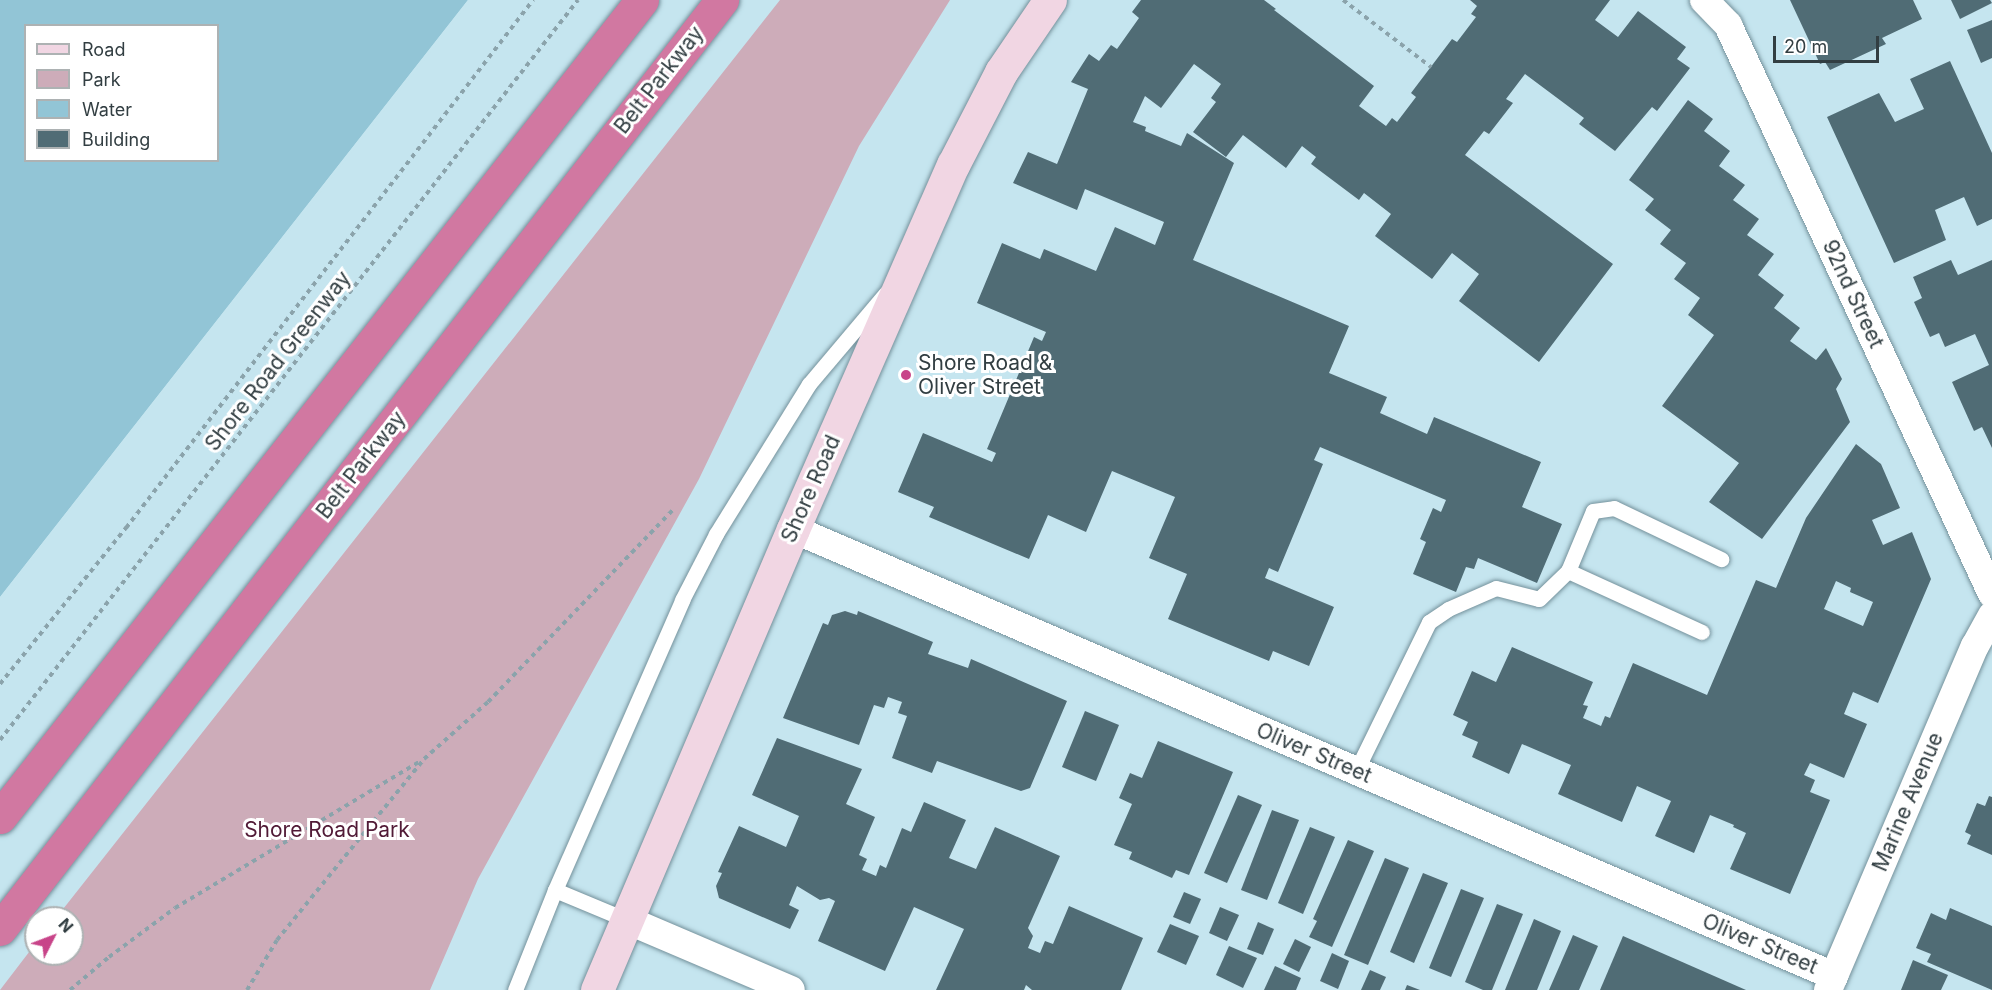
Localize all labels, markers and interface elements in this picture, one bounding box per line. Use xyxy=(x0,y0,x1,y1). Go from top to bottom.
street label: Belt Parkway xyxy=(609,21,709,139)
legend xyxy=(24,24,219,162)
scale bar xyxy=(1776,24,1882,62)
text: 20 m xyxy=(1784,36,1827,57)
text: Road xyxy=(82,39,125,60)
text: Park xyxy=(82,69,121,90)
text: Water xyxy=(82,99,132,120)
text: Building xyxy=(82,129,150,150)
street label: 92nd Street xyxy=(1817,236,1889,352)
street label: Shore Road Greenway xyxy=(200,266,356,456)
place label: Shore Road & Oliver Street xyxy=(918,350,1052,400)
marker: Shore Road & Oliver Street xyxy=(899,368,913,382)
street label: Belt Parkway xyxy=(311,406,411,524)
street label: Shore Road xyxy=(776,431,846,547)
street label: Oliver Street xyxy=(1252,717,1376,789)
street label: Marine Avenue xyxy=(1867,729,1949,875)
park label: Shore Road Park xyxy=(244,817,410,843)
north arrow xyxy=(24,906,84,966)
street label: Oliver Street xyxy=(1698,908,1822,980)
text: N xyxy=(54,914,77,937)

